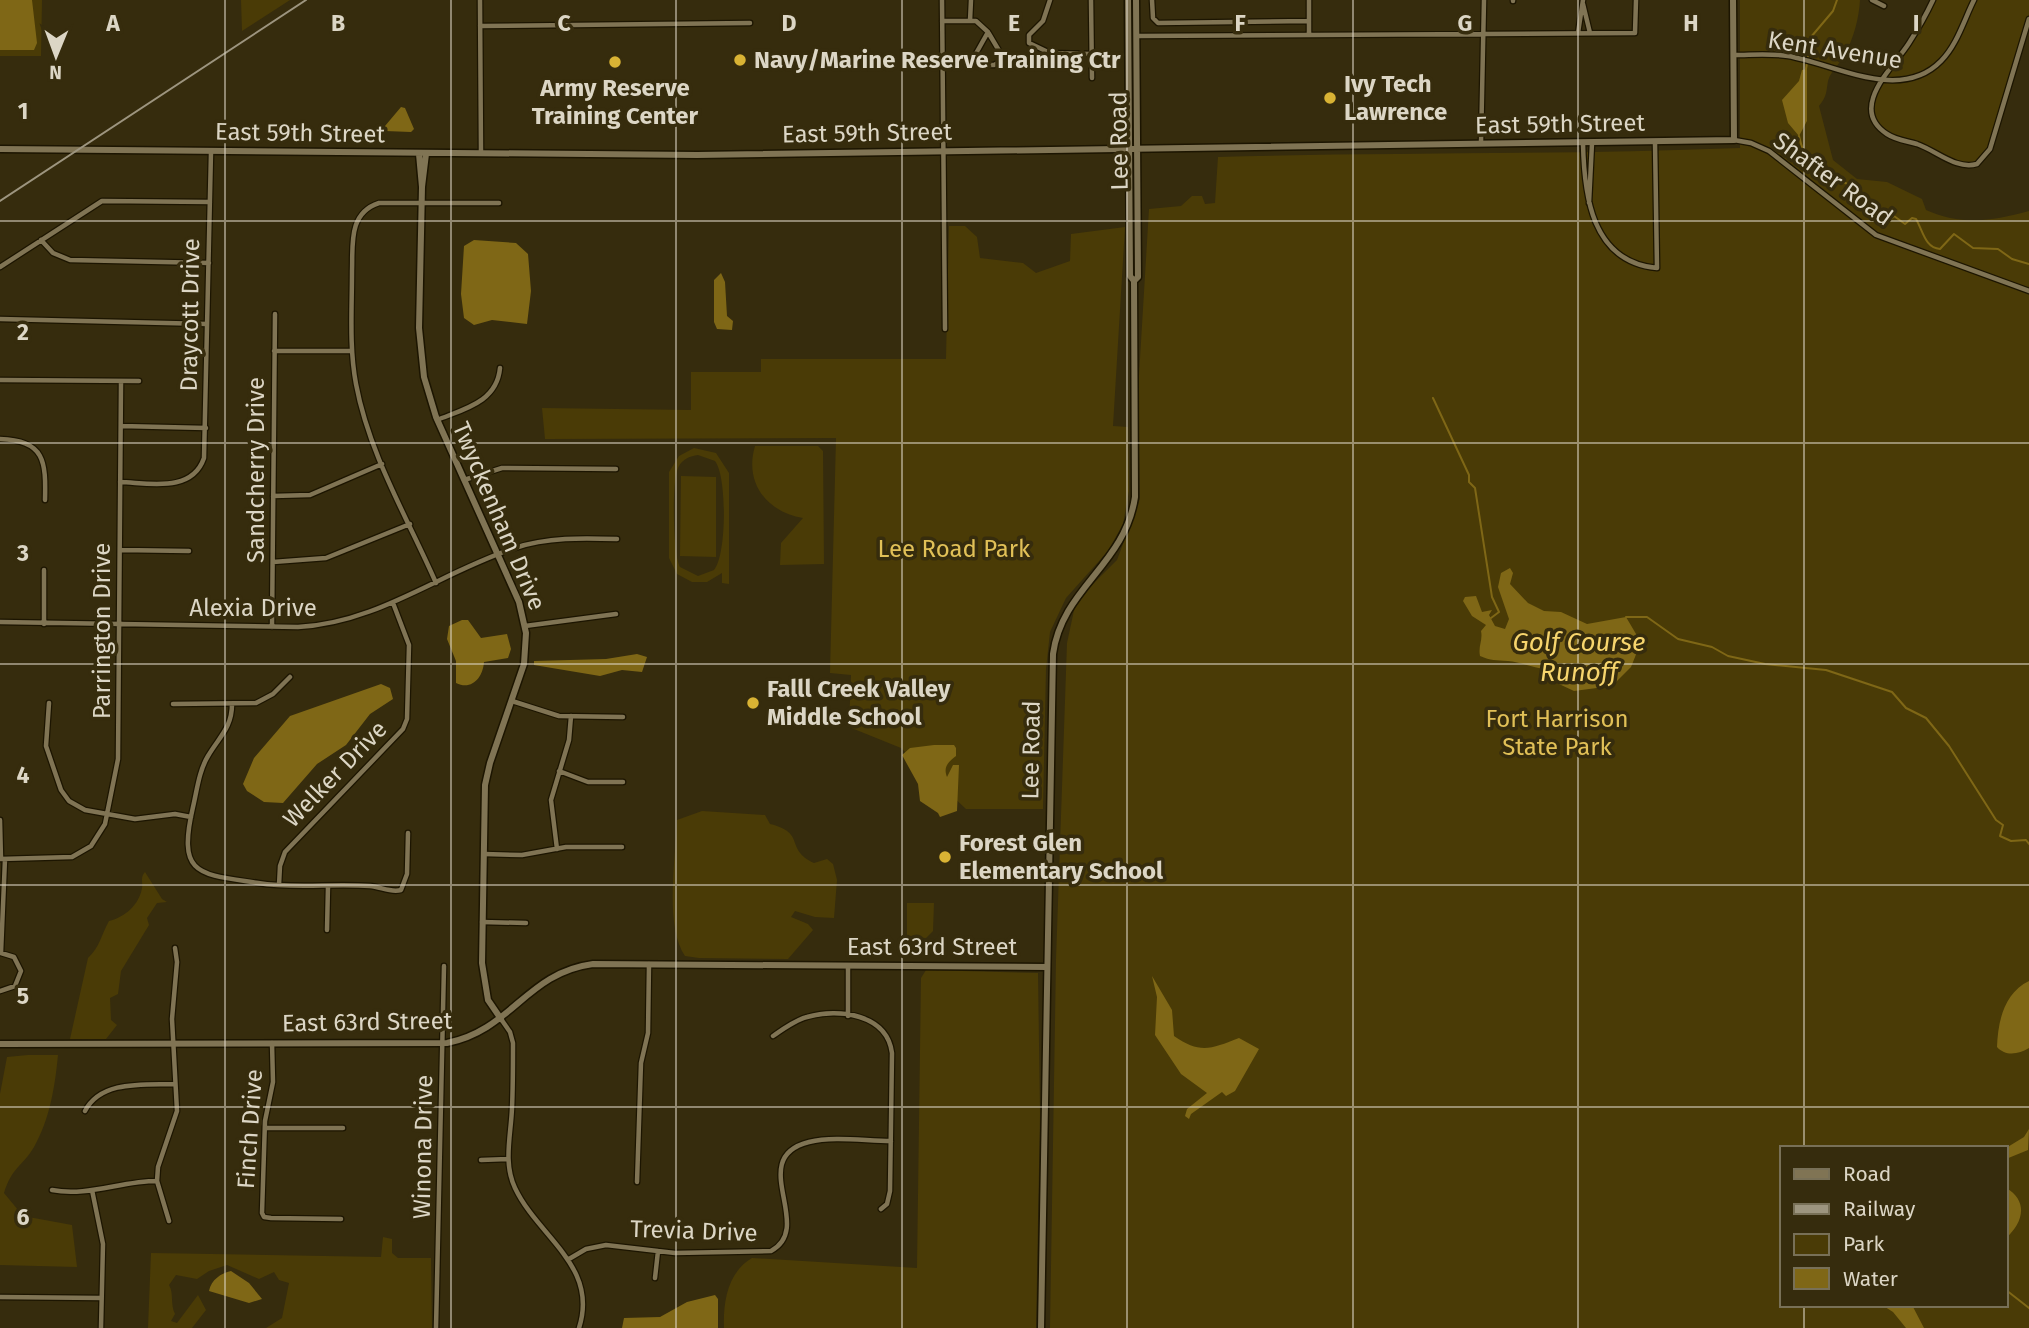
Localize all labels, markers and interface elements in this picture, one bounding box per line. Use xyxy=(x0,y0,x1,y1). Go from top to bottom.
text: A xyxy=(105,9,120,37)
text: B xyxy=(331,9,345,37)
text: C xyxy=(557,9,571,37)
text: D xyxy=(782,9,797,37)
text: E xyxy=(1008,9,1020,37)
text: F xyxy=(1234,9,1246,37)
text: G xyxy=(1458,9,1472,37)
text: H xyxy=(1683,9,1699,37)
text: I xyxy=(1913,9,1919,37)
north arrow xyxy=(21,21,91,91)
street label: Kent Avenue xyxy=(1766,26,1904,74)
place label: Navy/Marine Reserve Training Ctr xyxy=(754,46,1121,74)
marker: Navy/Marine Reserve Training Ctr xyxy=(732,52,748,68)
marker: Army Reserve Training Center xyxy=(607,54,623,70)
text: N xyxy=(49,61,62,84)
place label: Ivy Tech Lawrence xyxy=(1344,70,1447,126)
place label: Army Reserve Training Center xyxy=(532,74,699,130)
marker: Ivy Tech Lawrence xyxy=(1322,90,1338,106)
street label: Lee Road xyxy=(1104,91,1134,191)
text: 1 xyxy=(18,97,28,125)
street label: East 59th Street xyxy=(1475,109,1646,139)
street label: East 59th Street xyxy=(215,118,386,148)
street label: East 59th Street xyxy=(782,118,953,148)
street label: Shafter Road xyxy=(1768,126,1898,232)
street label: Draycott Drive xyxy=(175,238,205,392)
text: 2 xyxy=(17,318,29,346)
street label: Sandcherry Drive xyxy=(242,377,270,563)
street label: Twyckenham Drive xyxy=(447,418,551,614)
park label: Lee Road Park xyxy=(878,535,1031,563)
text: 3 xyxy=(16,539,29,567)
street label: Parrington Drive xyxy=(88,543,116,719)
street label: Alexia Drive xyxy=(189,594,317,622)
water label: Golf Course Runoff xyxy=(1513,627,1645,688)
place label: Falll Creek Valley Middle School xyxy=(767,675,951,731)
marker: Falll Creek Valley Middle School xyxy=(745,695,761,711)
street label: Lee Road xyxy=(1016,700,1046,800)
park label: Fort Harrison State Park xyxy=(1485,705,1629,761)
street label: Welker Drive xyxy=(277,715,393,833)
text: 4 xyxy=(17,761,30,789)
place label: Forest Glen Elementary School xyxy=(959,829,1164,885)
marker: Forest Glen Elementary School xyxy=(937,849,953,865)
street label: East 63rd Street xyxy=(847,933,1018,961)
text: 5 xyxy=(17,982,29,1010)
street label: East 63rd Street xyxy=(282,1007,453,1037)
street label: Finch Drive xyxy=(232,1068,268,1190)
street label: Winona Drive xyxy=(408,1075,438,1219)
legend xyxy=(1780,1146,2008,1307)
text: Road xyxy=(1843,1161,1891,1187)
text: Railway xyxy=(1843,1196,1916,1222)
text: 6 xyxy=(17,1203,30,1231)
street label: Trevia Drive xyxy=(630,1215,758,1247)
text: Park xyxy=(1843,1231,1885,1257)
text: Water xyxy=(1843,1266,1898,1292)

